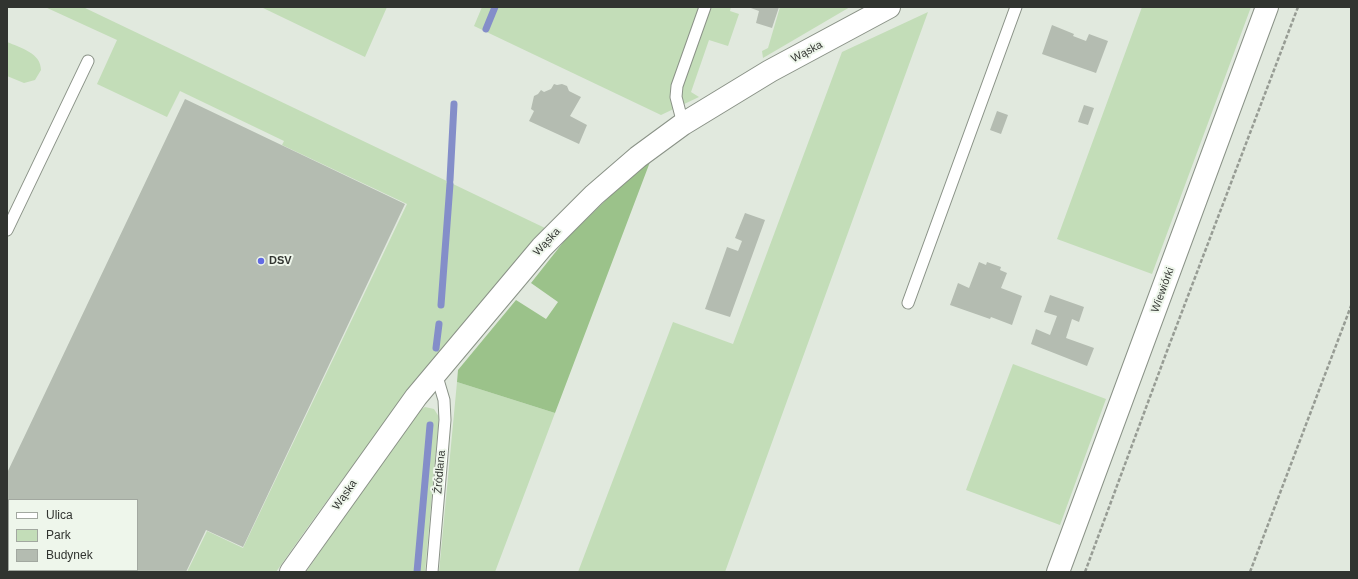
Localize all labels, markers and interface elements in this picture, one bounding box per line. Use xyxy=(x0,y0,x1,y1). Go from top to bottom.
street label: Wąska xyxy=(789,38,825,66)
street label: Wąska xyxy=(531,225,563,259)
place label: DSV xyxy=(269,254,292,268)
marker: DSV xyxy=(256,256,266,266)
street label: Wiewiórki xyxy=(1149,266,1177,314)
street label: Źródlana xyxy=(432,450,448,494)
street label: Wąska xyxy=(330,477,360,513)
legend xyxy=(8,499,138,571)
text: Ulica xyxy=(46,508,73,522)
text: Park xyxy=(46,528,71,542)
text: Budynek xyxy=(46,548,93,562)

